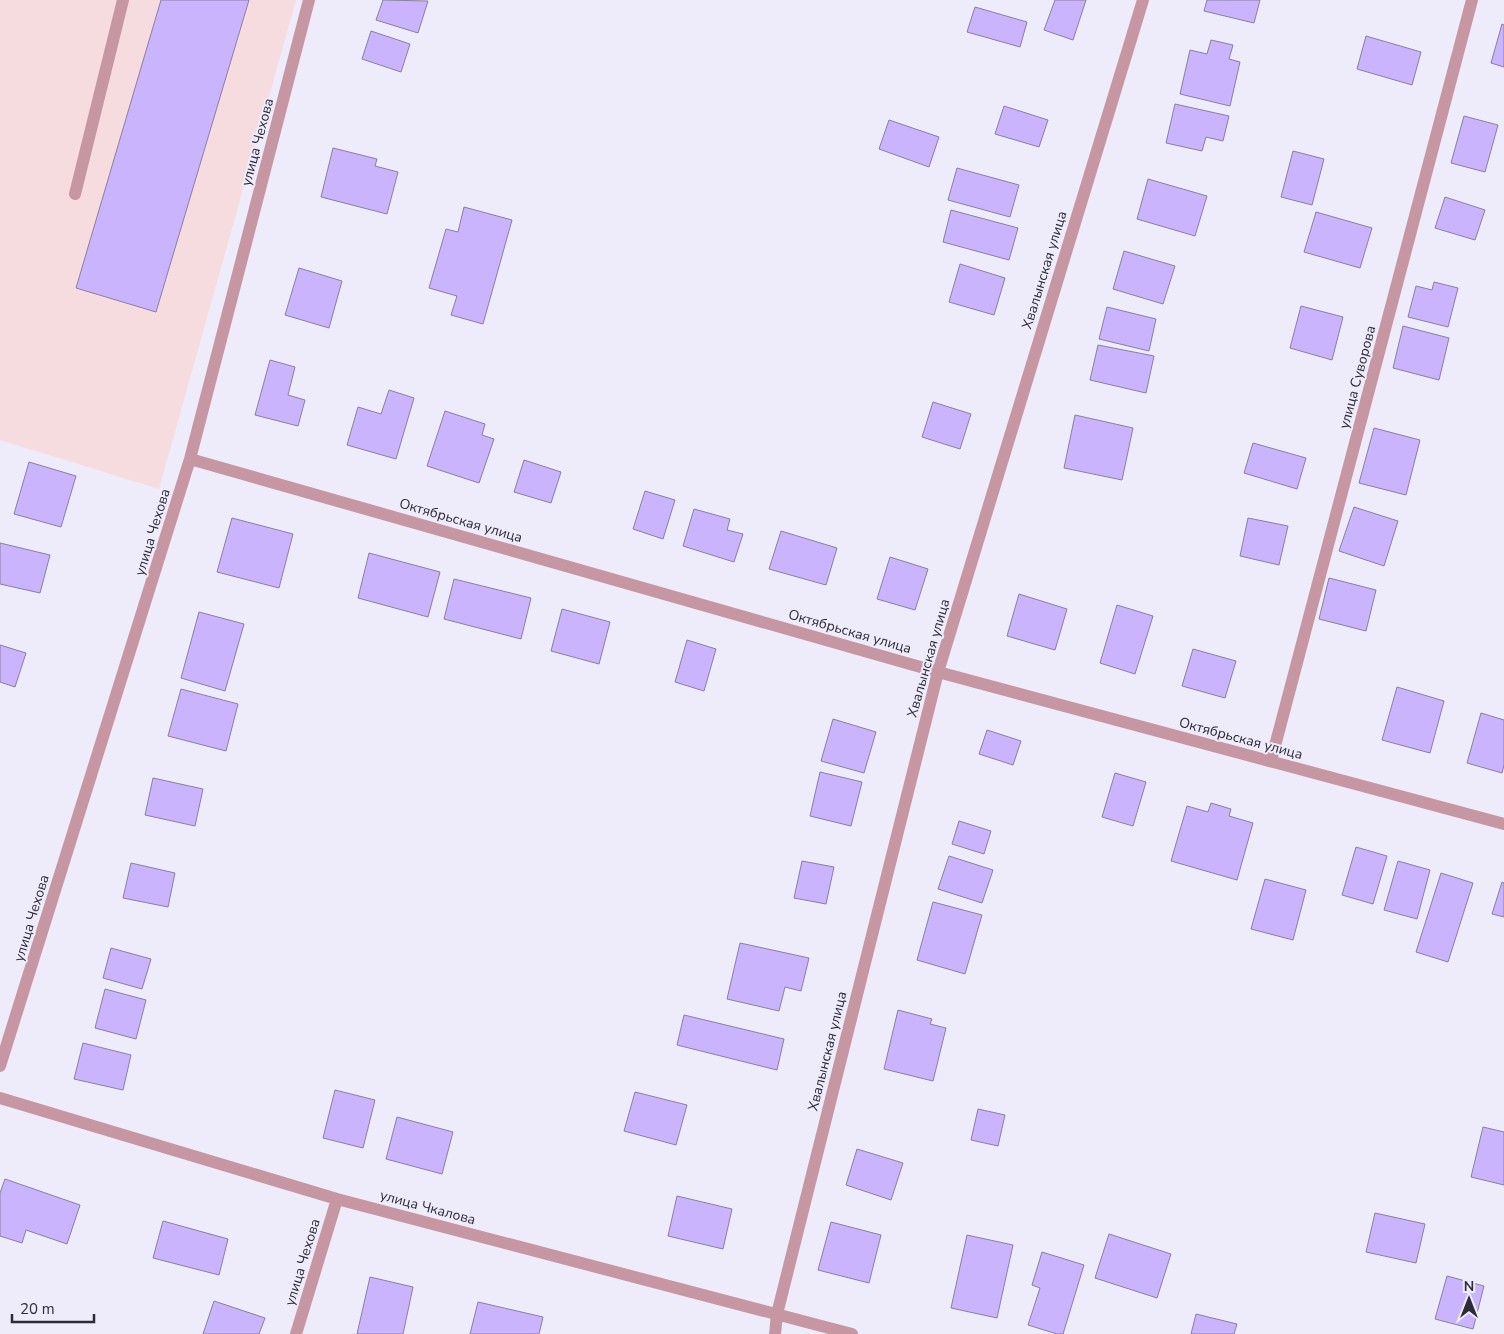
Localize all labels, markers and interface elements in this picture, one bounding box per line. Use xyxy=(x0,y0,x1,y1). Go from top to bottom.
street label: улица Чехова xyxy=(237,96,278,188)
street label: Хвалынская улица xyxy=(1017,209,1071,331)
street label: улица Суворова xyxy=(1335,323,1380,431)
street label: улица Чехова xyxy=(130,486,175,578)
street label: Октябрьская улица xyxy=(397,494,525,547)
street label: Хвалынская улица xyxy=(902,597,954,720)
street label: Октябрьская улица xyxy=(786,605,914,658)
street label: Октябрьская улица xyxy=(1177,713,1305,764)
street label: улица Чехова xyxy=(9,872,54,964)
street label: Хвалынская улица xyxy=(803,989,852,1113)
street label: улица Чкалова xyxy=(378,1186,478,1229)
street label: улица Чехова xyxy=(280,1216,325,1308)
north arrow xyxy=(1444,1274,1494,1324)
text: N xyxy=(1464,1277,1474,1296)
scale bar xyxy=(12,1292,95,1324)
text: 20 m xyxy=(20,1299,55,1319)

